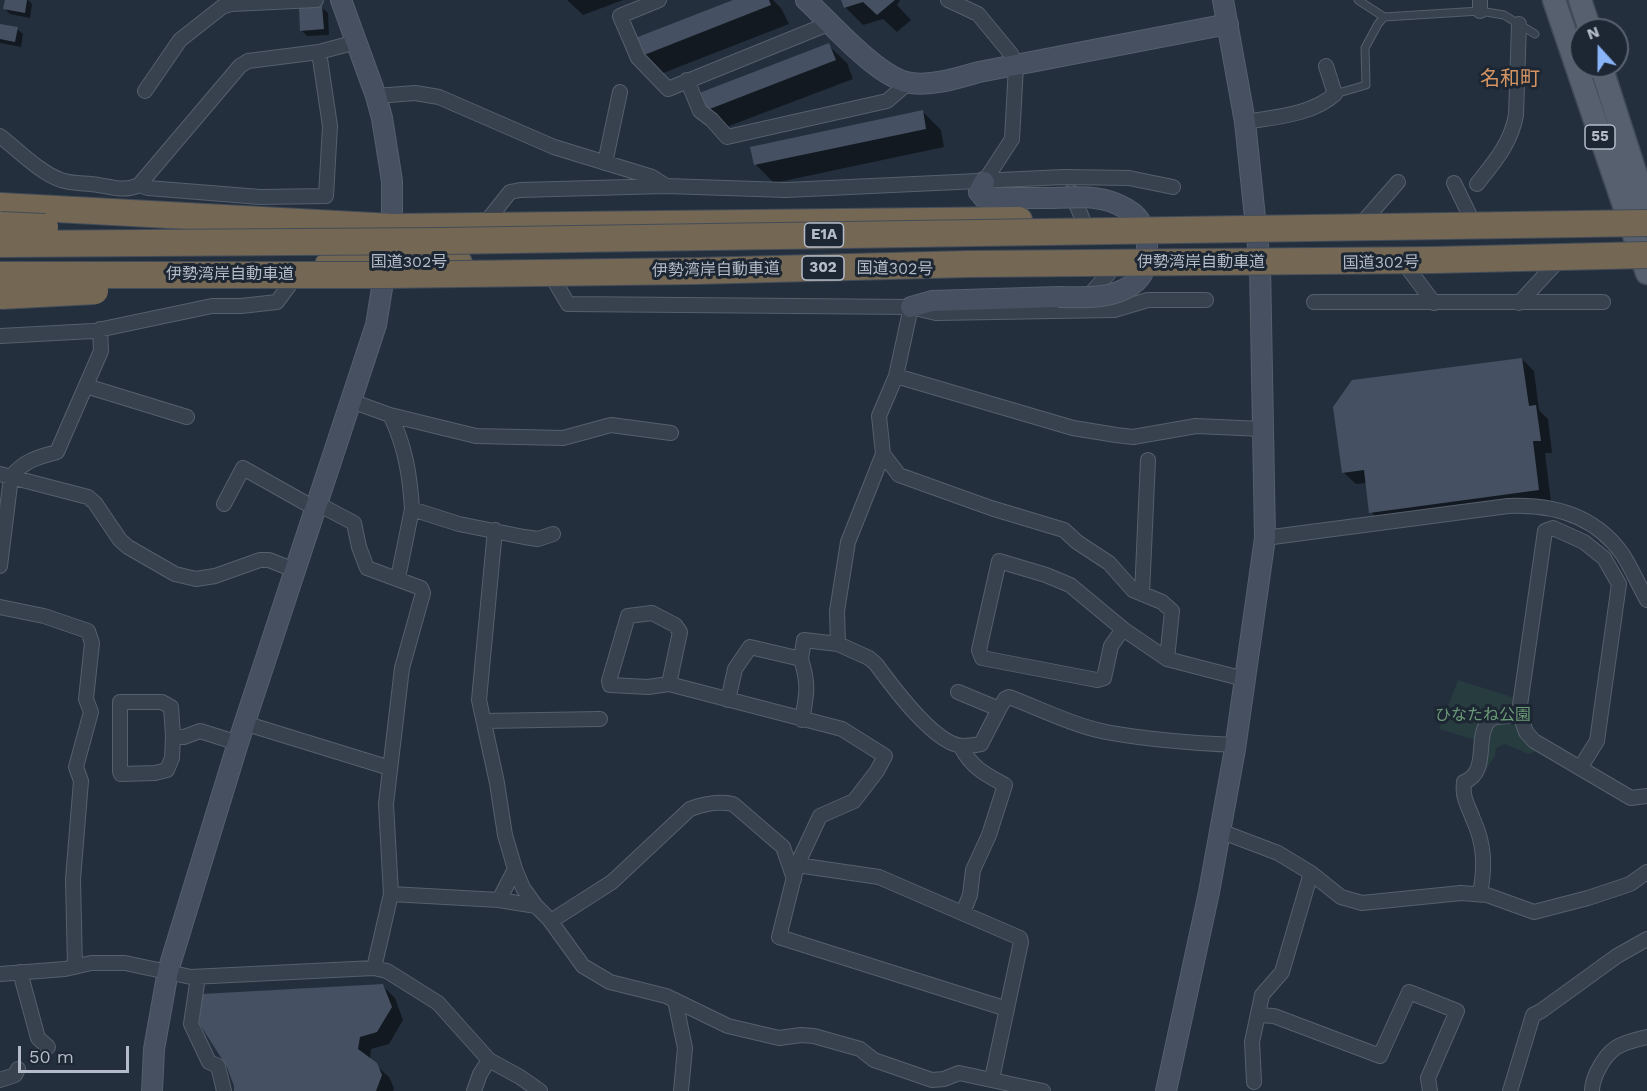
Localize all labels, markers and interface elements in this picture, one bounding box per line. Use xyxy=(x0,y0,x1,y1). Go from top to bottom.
north arrow xyxy=(1569,18,1629,78)
text: N xyxy=(1584,22,1602,44)
district label: 名和町 xyxy=(1480,67,1540,91)
road number: 55 xyxy=(1585,125,1615,149)
road number: E1A xyxy=(804,223,844,247)
street label: 国道302号 xyxy=(371,252,447,272)
street label: 伊勢湾岸自動車道 xyxy=(1137,252,1265,272)
street label: 国道302号 xyxy=(1343,253,1419,273)
road number: 302 xyxy=(802,256,844,280)
street label: 伊勢湾岸自動車道 xyxy=(652,259,780,281)
street label: 国道302号 xyxy=(857,259,933,279)
street label: 伊勢湾岸自動車道 xyxy=(166,264,294,284)
park label: ひなたね公園 xyxy=(1435,705,1531,725)
scale bar xyxy=(21,1034,132,1072)
text: 50 m xyxy=(29,1046,74,1067)

